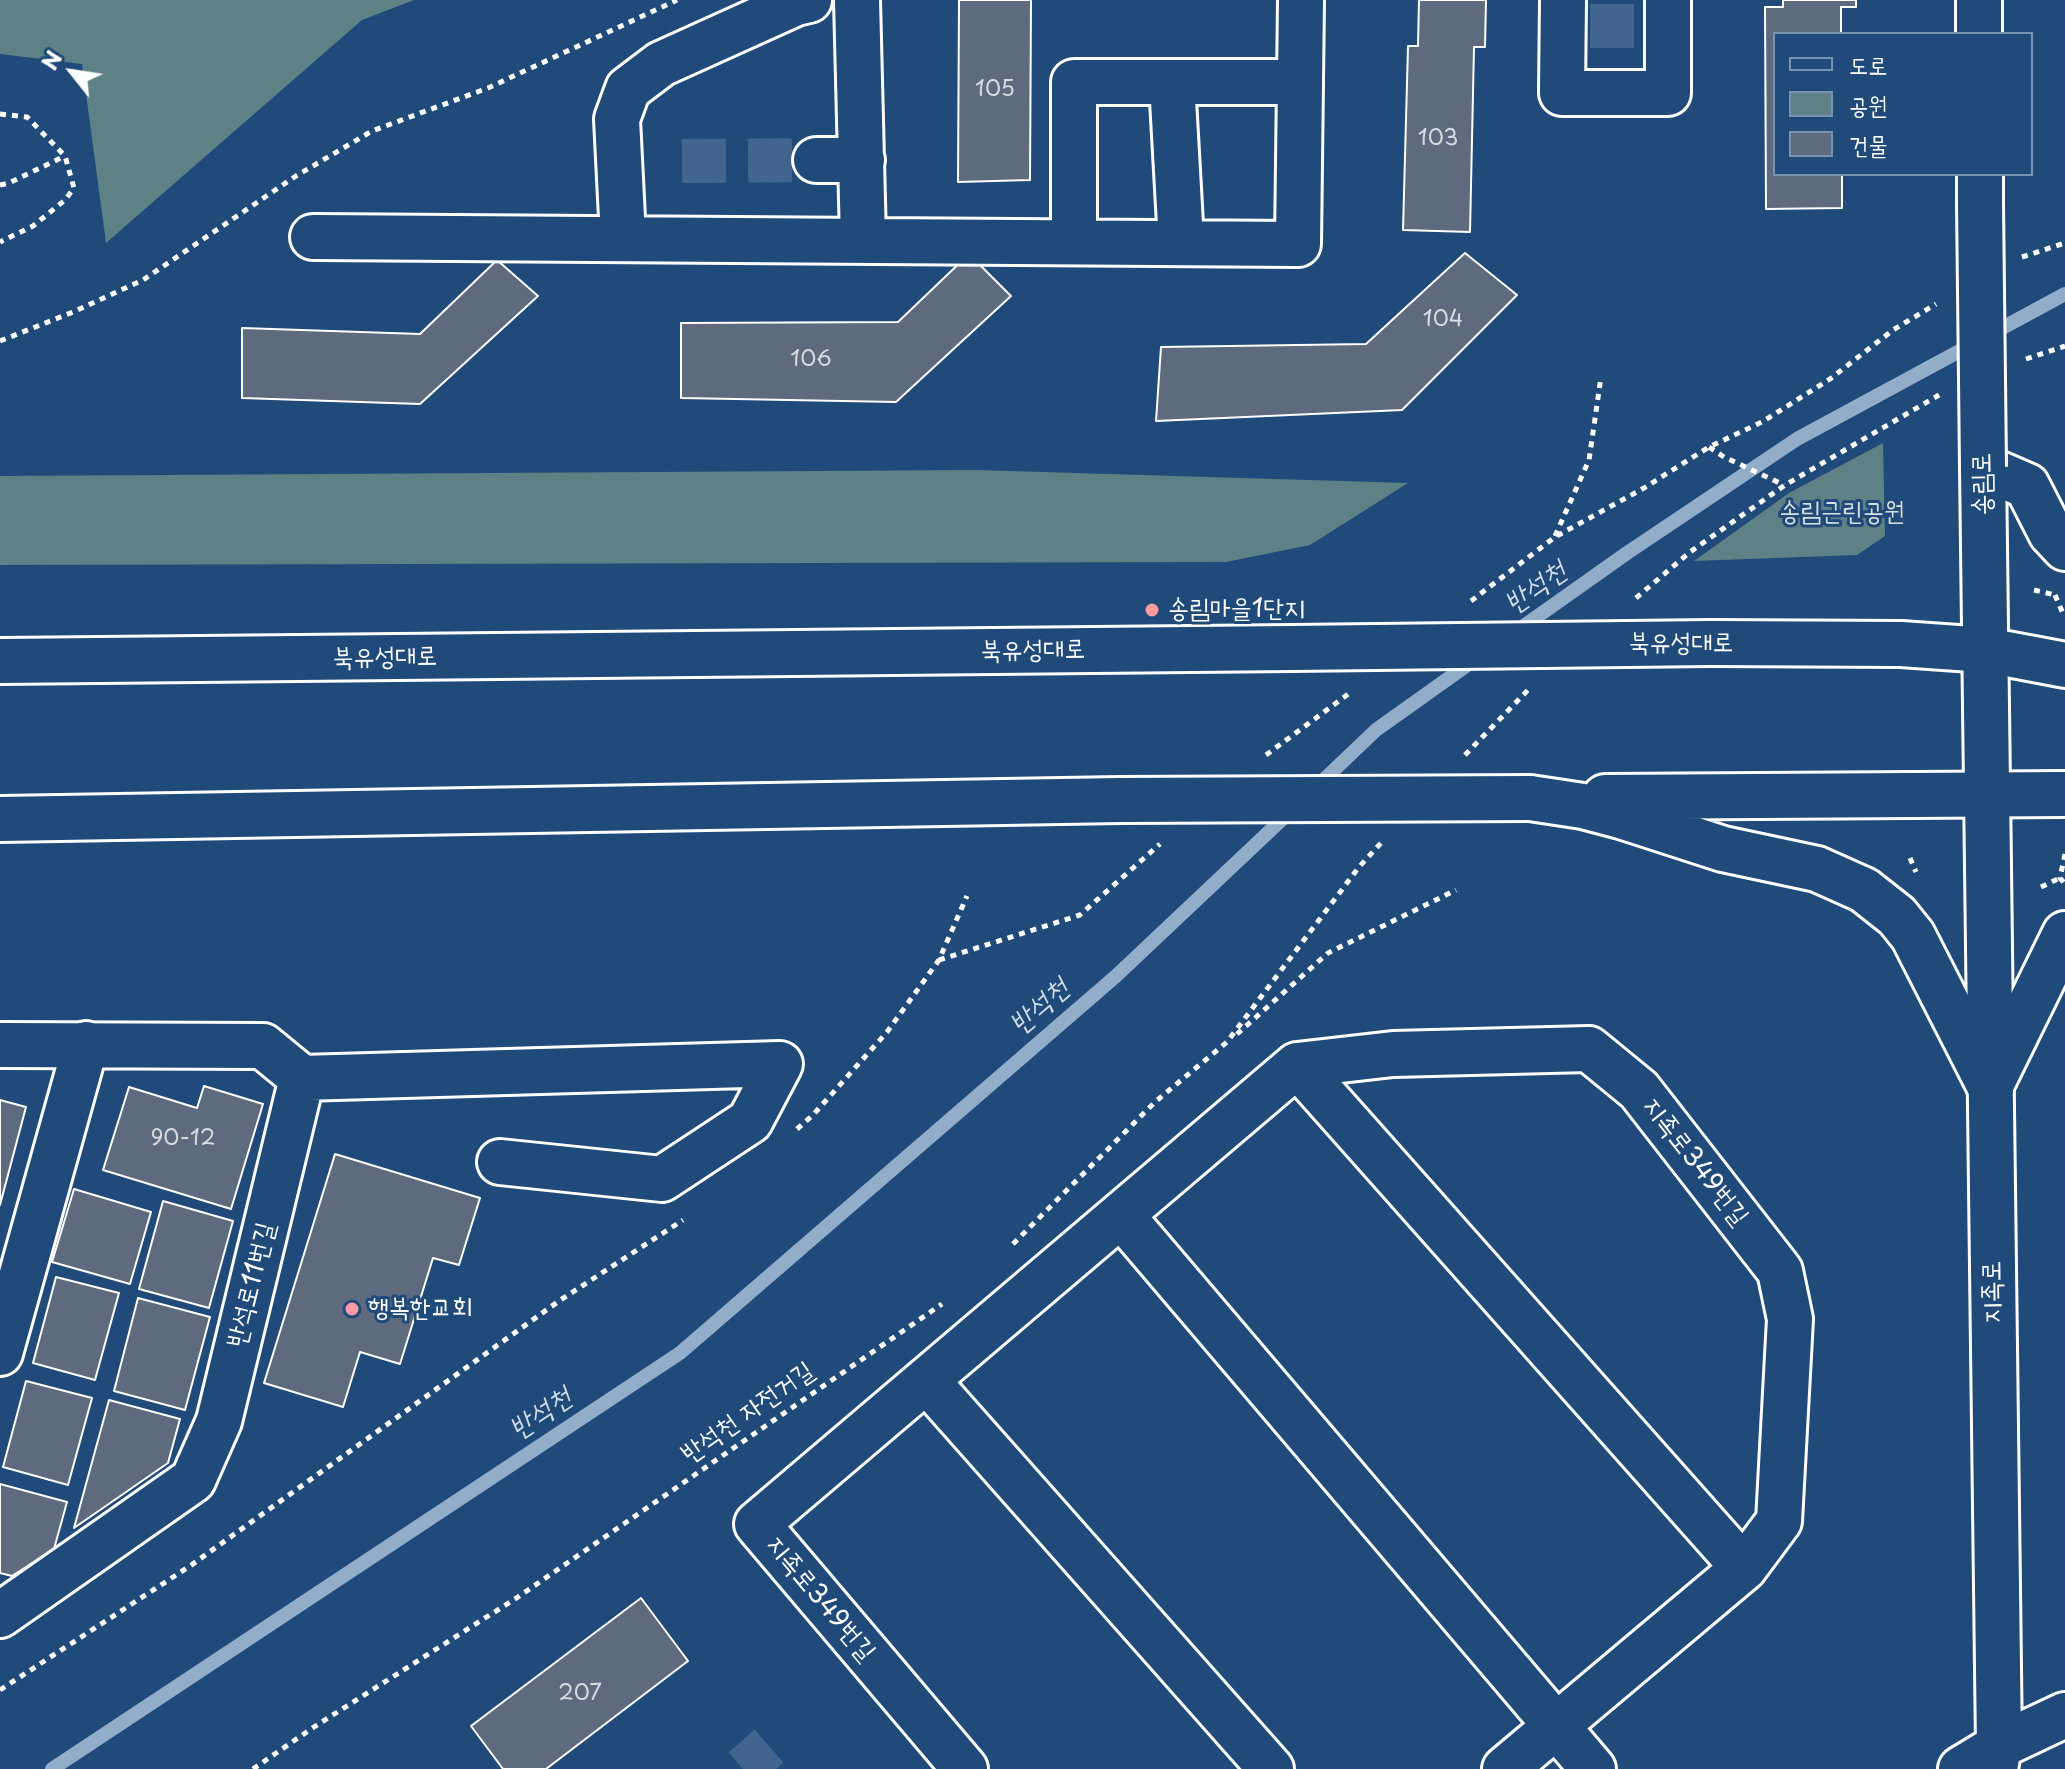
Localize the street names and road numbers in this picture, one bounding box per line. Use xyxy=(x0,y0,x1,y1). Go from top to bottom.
street label: 송림로 xyxy=(1967,452,1999,516)
street label: 북유성대로 xyxy=(1629,628,1733,660)
street label: 북유성대로 xyxy=(980,634,1086,668)
street label: 북유성대로 xyxy=(332,641,438,675)
street label: 지족로349번길 xyxy=(1635,1092,1755,1232)
street label: 반석로11번길 xyxy=(221,1219,283,1351)
street label: 지족로 xyxy=(1977,1260,2009,1324)
street label: 반석천 자전거길 xyxy=(676,1356,820,1470)
street label: 지족로349번길 xyxy=(759,1530,881,1668)

